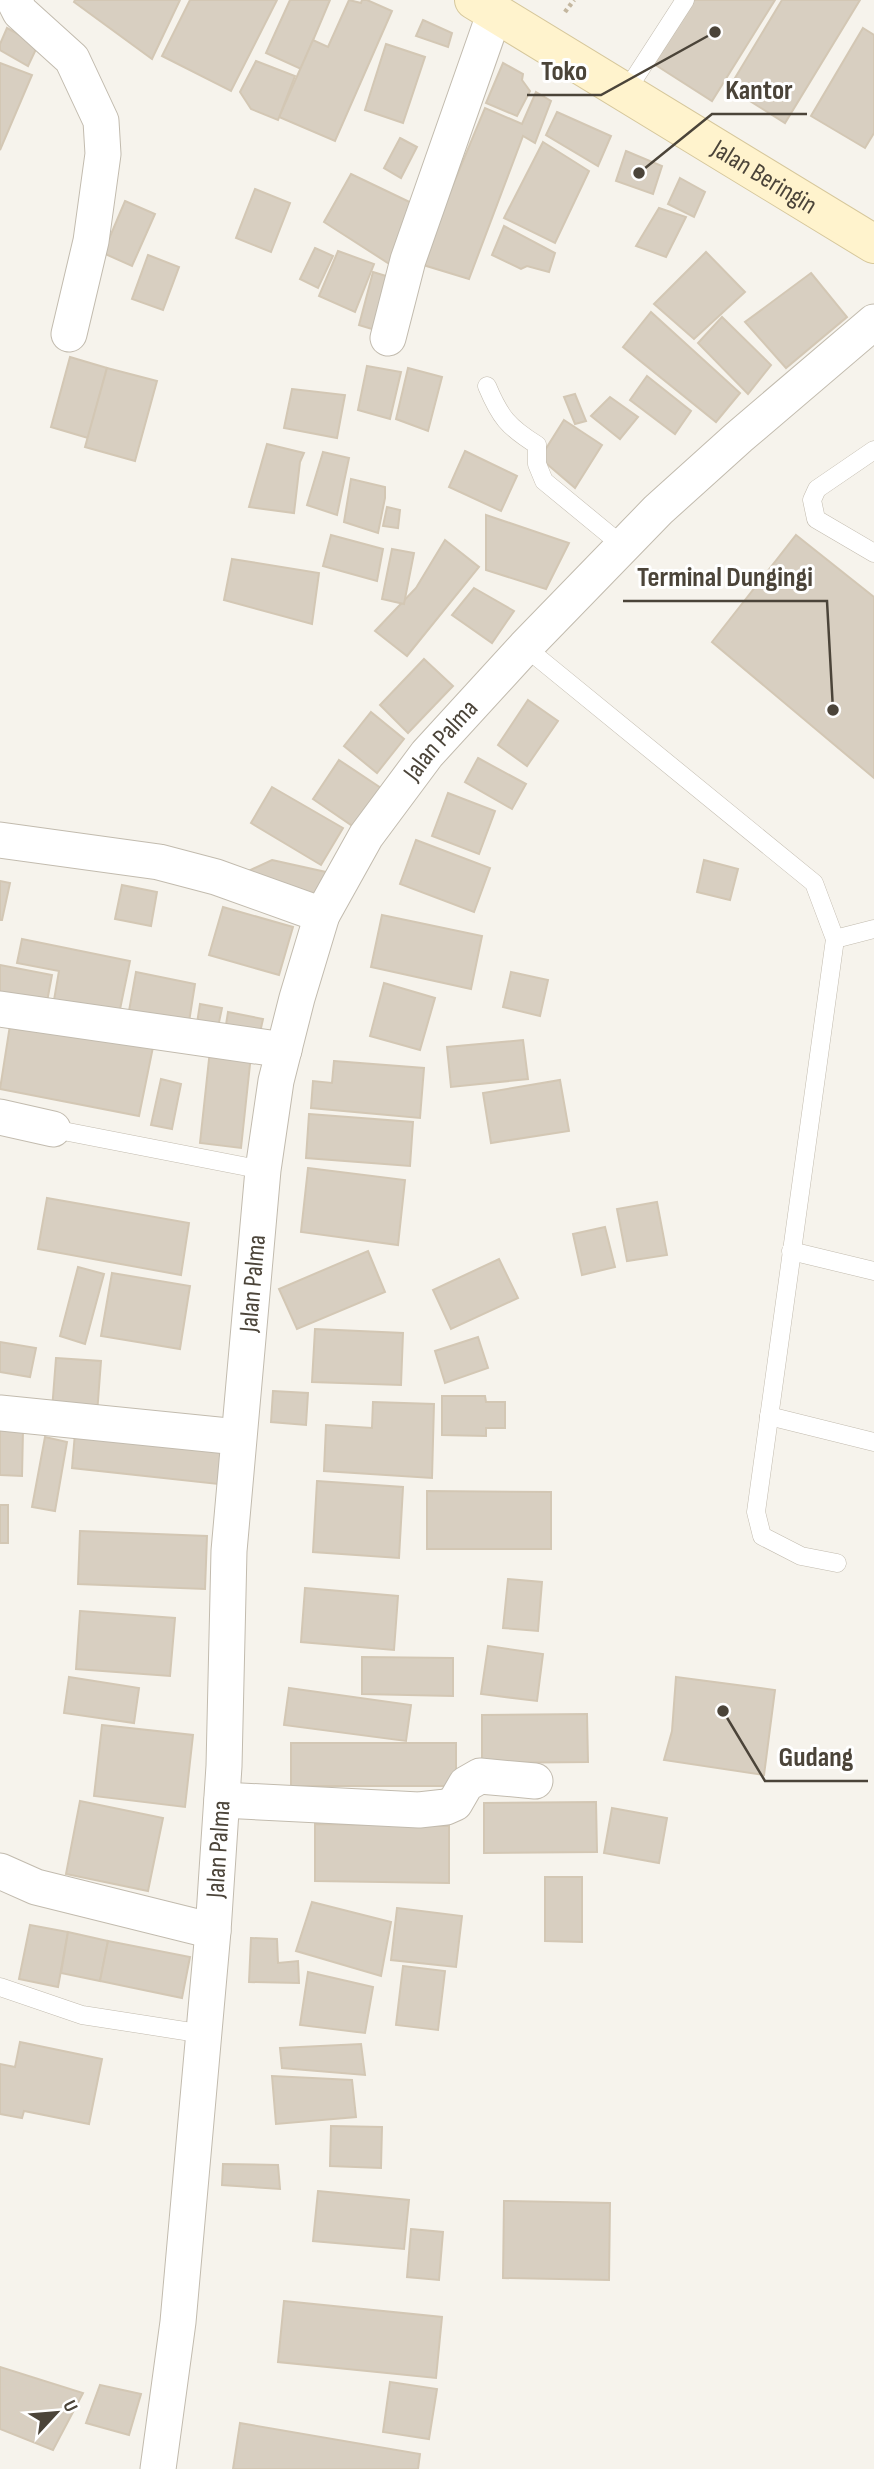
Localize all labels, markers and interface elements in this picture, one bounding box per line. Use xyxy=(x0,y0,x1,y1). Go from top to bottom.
callout: Toko xyxy=(527,46,601,95)
text: Toko xyxy=(541,55,587,88)
callout: Kantor xyxy=(712,65,807,114)
text: Kantor xyxy=(725,74,793,107)
street label: Jalan Beringin xyxy=(705,133,822,221)
callout: Terminal Dungingi xyxy=(623,552,827,601)
text: Terminal Dungingi xyxy=(637,561,813,594)
street label: Jalan Palma xyxy=(396,693,484,788)
street label: Jalan Palma xyxy=(233,1233,273,1334)
callout: Gudang xyxy=(765,1732,868,1781)
text: Gudang xyxy=(779,1741,854,1774)
street label: Jalan Palma xyxy=(200,1799,237,1900)
north arrow xyxy=(21,2378,91,2448)
text: U xyxy=(57,2397,82,2416)

